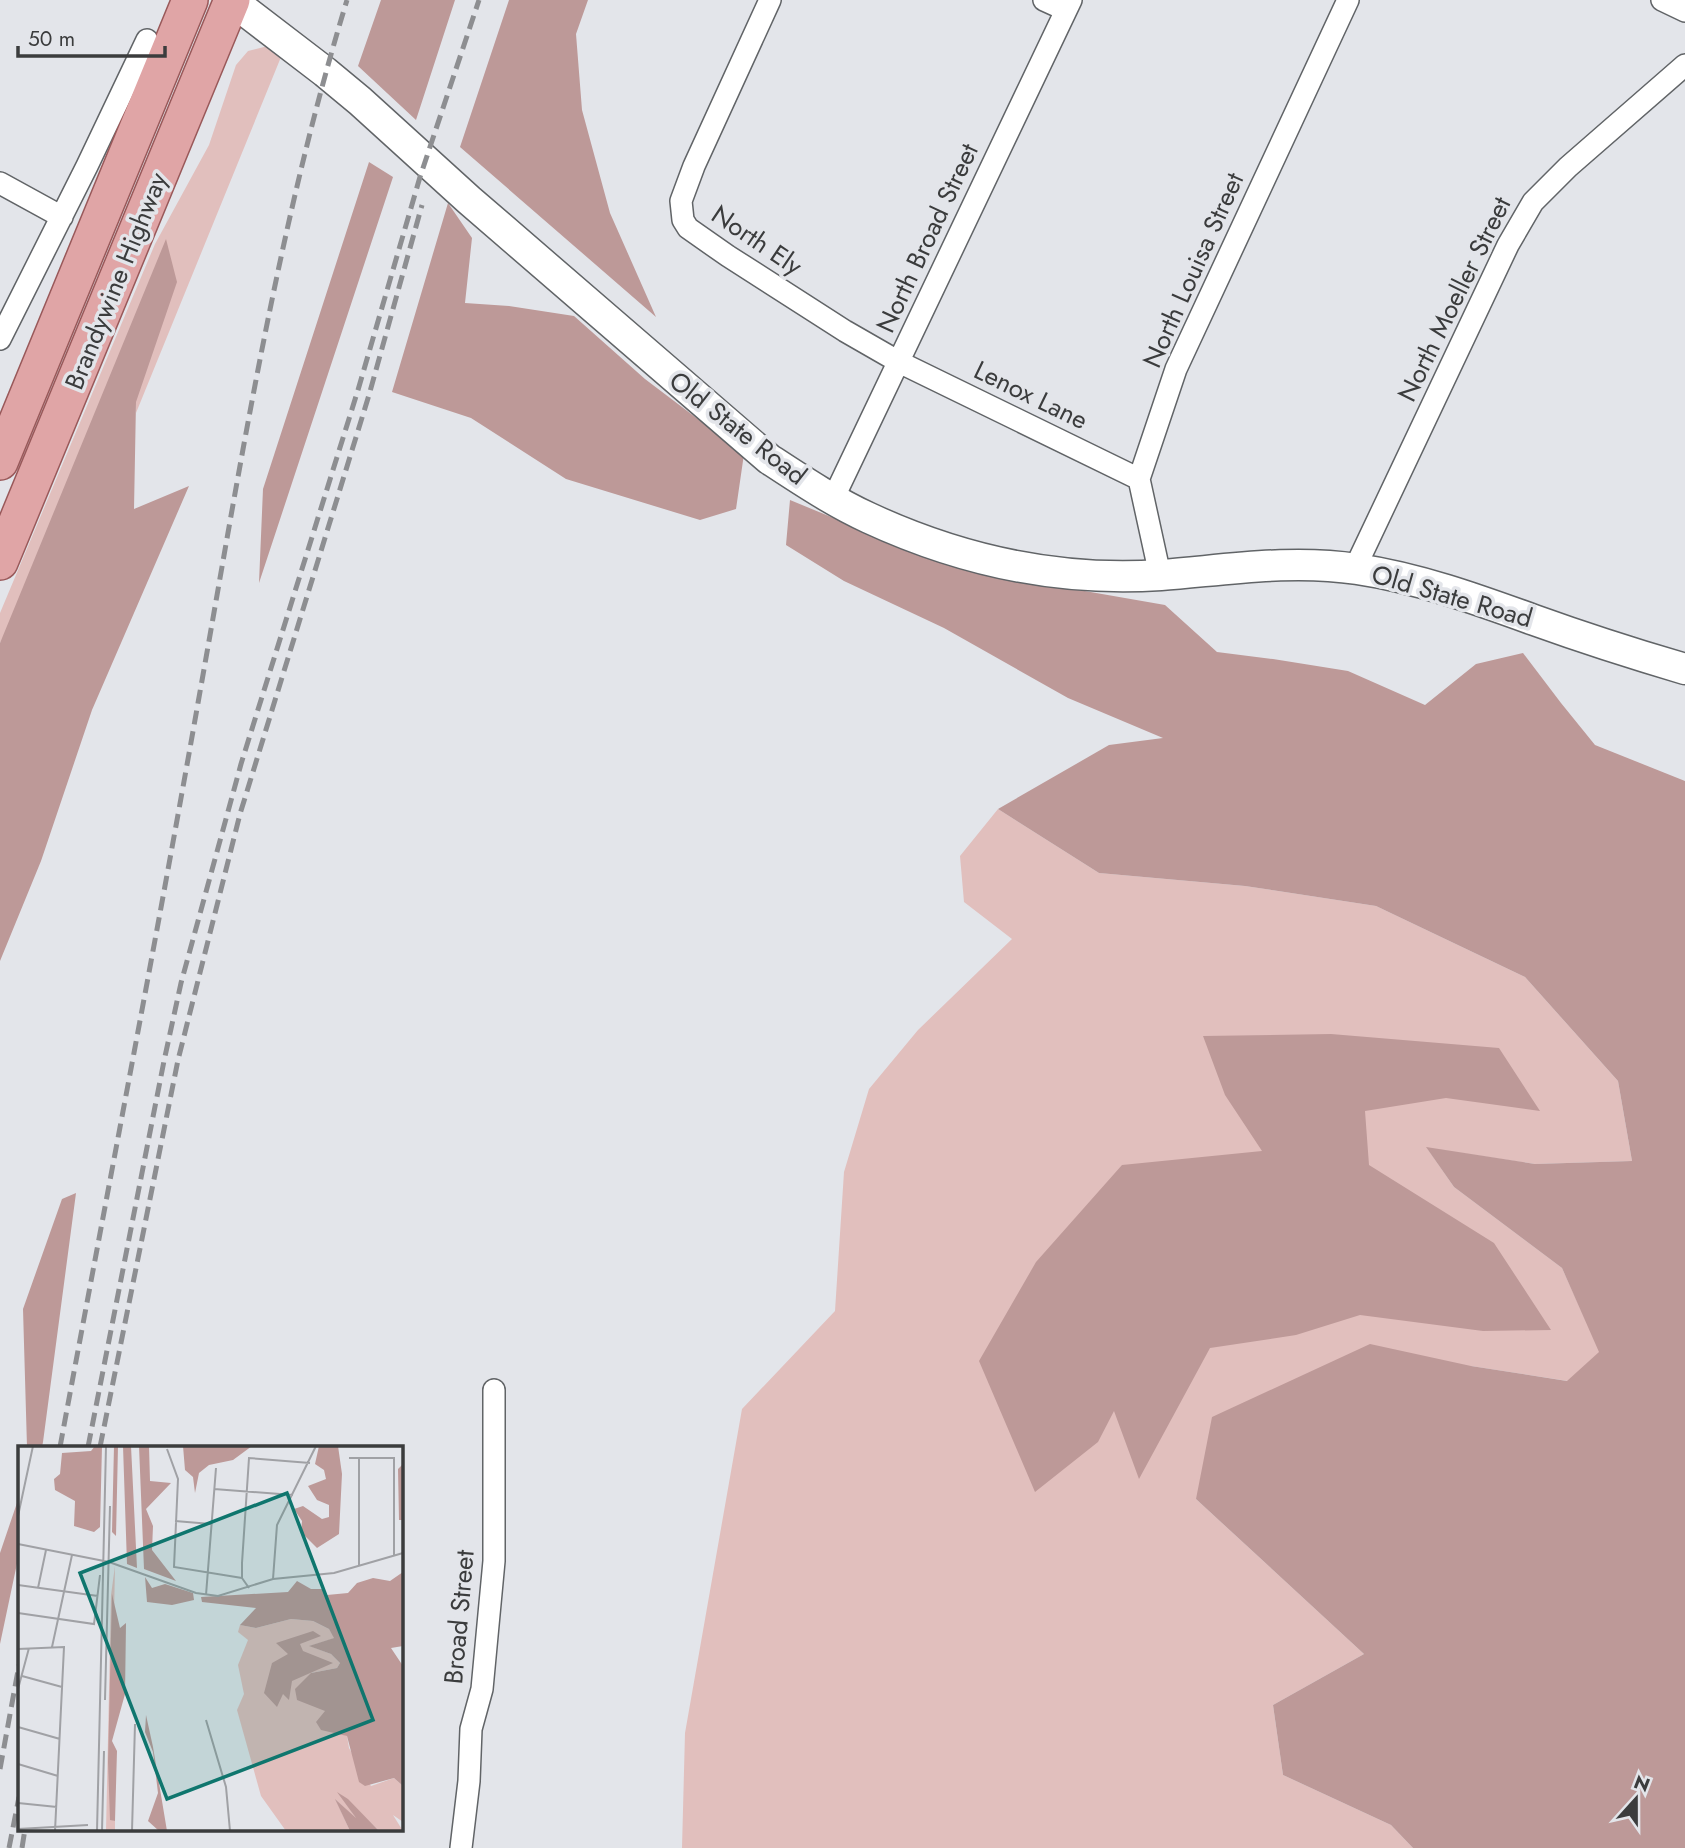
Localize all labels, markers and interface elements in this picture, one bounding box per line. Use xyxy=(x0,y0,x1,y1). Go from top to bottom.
scale bar xyxy=(18,14,164,58)
text: 50 m xyxy=(28,24,75,54)
street label: North Broad Street xyxy=(866,136,988,339)
street label: Brandywine Highway xyxy=(55,166,177,395)
street label: North Louisa Street xyxy=(1133,166,1253,374)
street label: North Moeller Street xyxy=(1388,189,1520,408)
street label: North Ely xyxy=(704,196,811,285)
street label: Lenox Lane xyxy=(968,351,1094,439)
street label: Old State Road xyxy=(661,362,815,494)
street label: Old State Road xyxy=(1367,555,1537,637)
inset map xyxy=(18,1446,402,1830)
street label: Broad Street xyxy=(434,1548,484,1686)
north arrow xyxy=(1601,1764,1671,1834)
text: N xyxy=(1630,1768,1654,1799)

